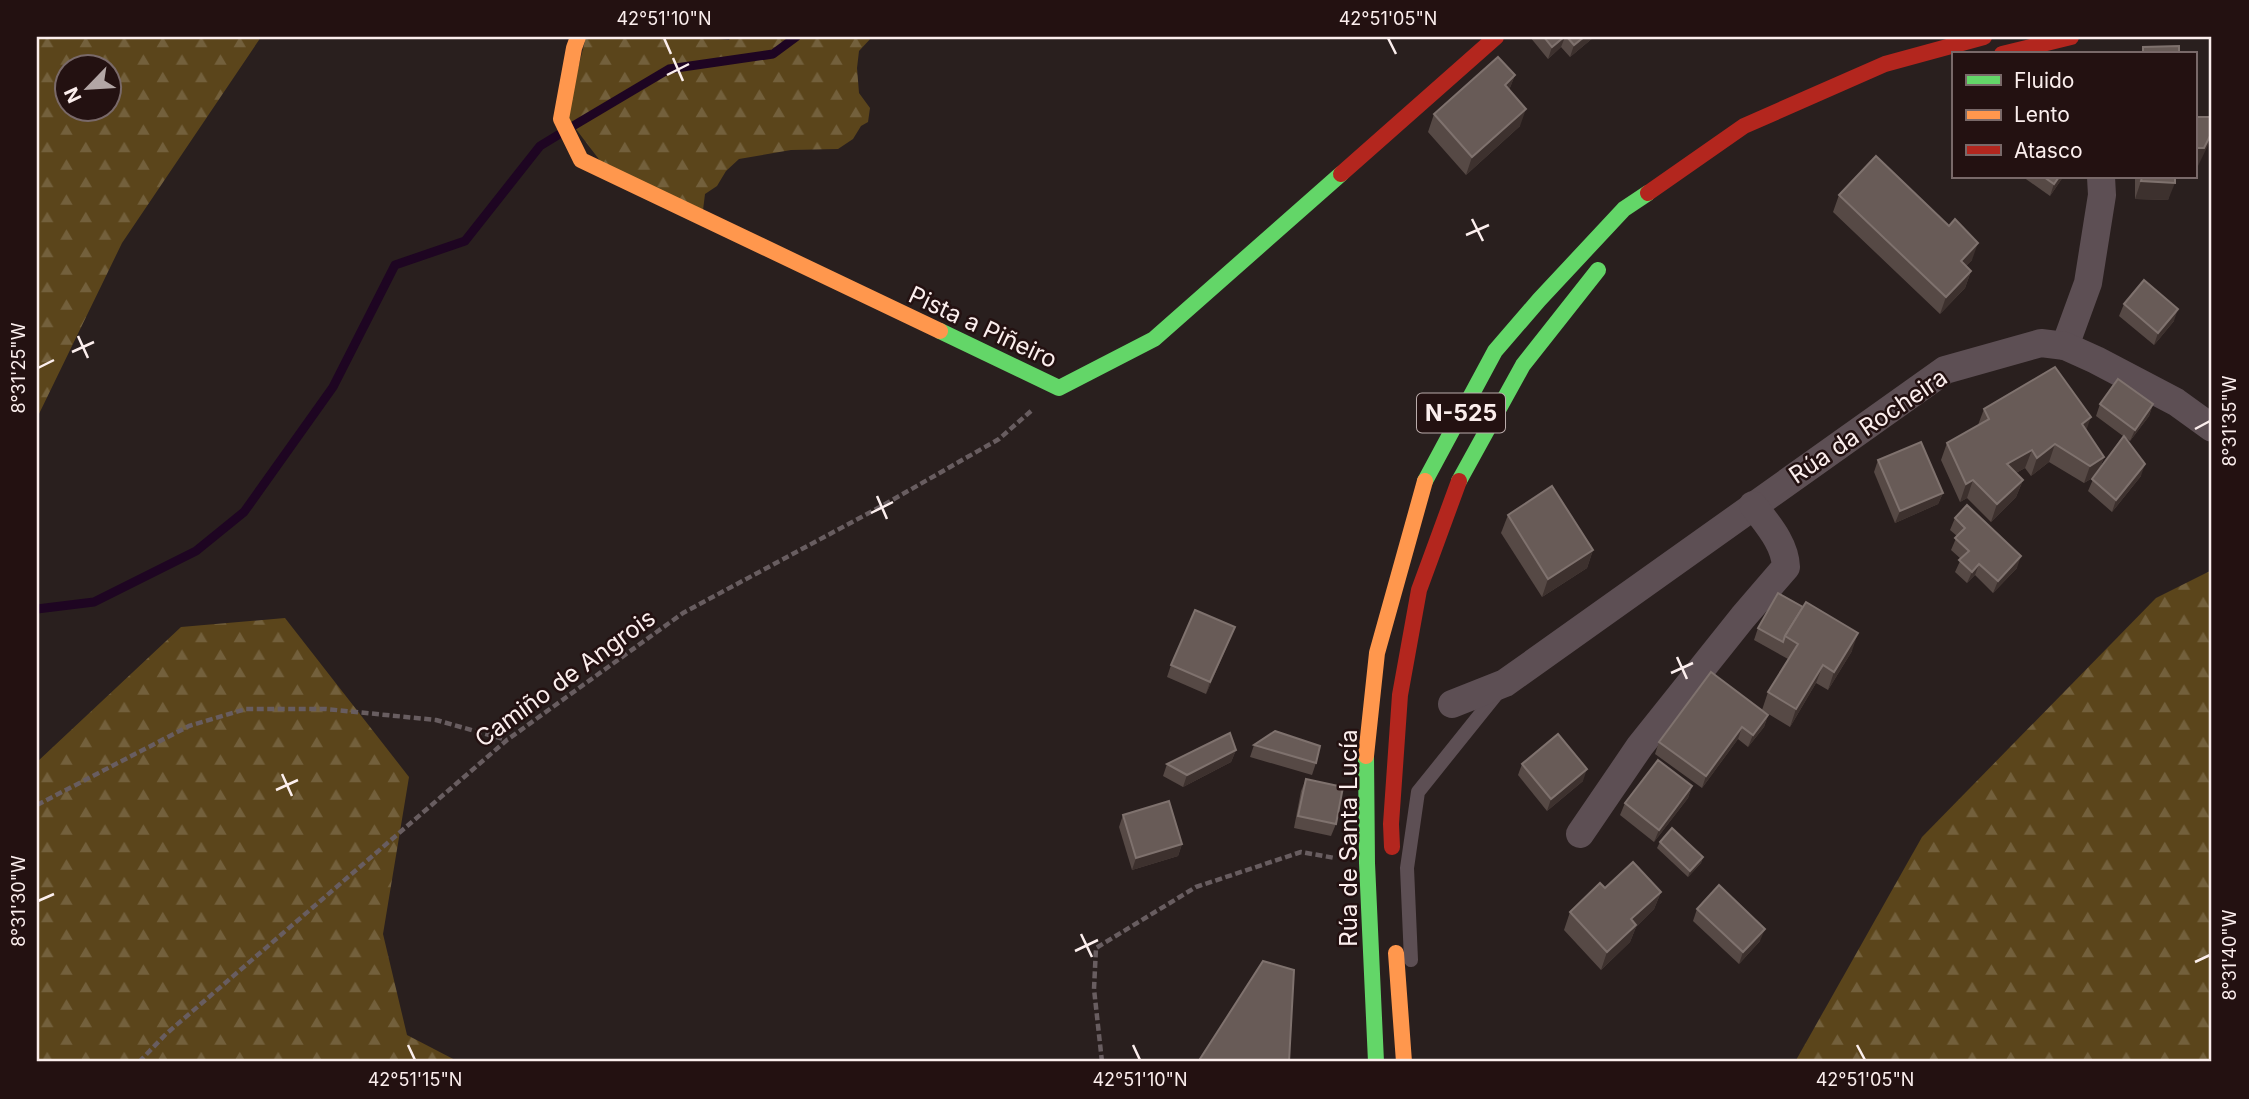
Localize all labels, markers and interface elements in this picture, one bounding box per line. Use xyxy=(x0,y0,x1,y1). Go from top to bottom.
text: 42°51'10"N xyxy=(616,8,712,29)
text: 42°51'05"N xyxy=(1339,8,1437,29)
north arrow xyxy=(52,52,122,122)
legend xyxy=(1952,52,2196,178)
text: Fluido xyxy=(2014,68,2074,93)
text: N xyxy=(60,84,87,106)
text: Lento xyxy=(2014,102,2070,127)
text: Atasco xyxy=(2014,138,2083,163)
street label: Pista a Piñeiro xyxy=(904,280,1062,374)
text: 8°31'25"W xyxy=(8,322,29,413)
street label: Rúa da Rocheira xyxy=(1783,362,1953,490)
text: 8°31'35"W xyxy=(2219,375,2240,467)
road number: N-525 xyxy=(1417,394,1505,432)
street label: Camiño de Angrois xyxy=(469,603,661,753)
street label: Rúa de Santa Lucía xyxy=(1334,729,1363,947)
text: 8°31'30"W xyxy=(8,855,29,947)
text: 8°31'40"W xyxy=(2219,909,2240,1000)
text: 42°51'15"N xyxy=(368,1069,462,1090)
text: 42°51'10"N xyxy=(1092,1069,1188,1090)
text: 42°51'05"N xyxy=(1816,1069,1914,1090)

